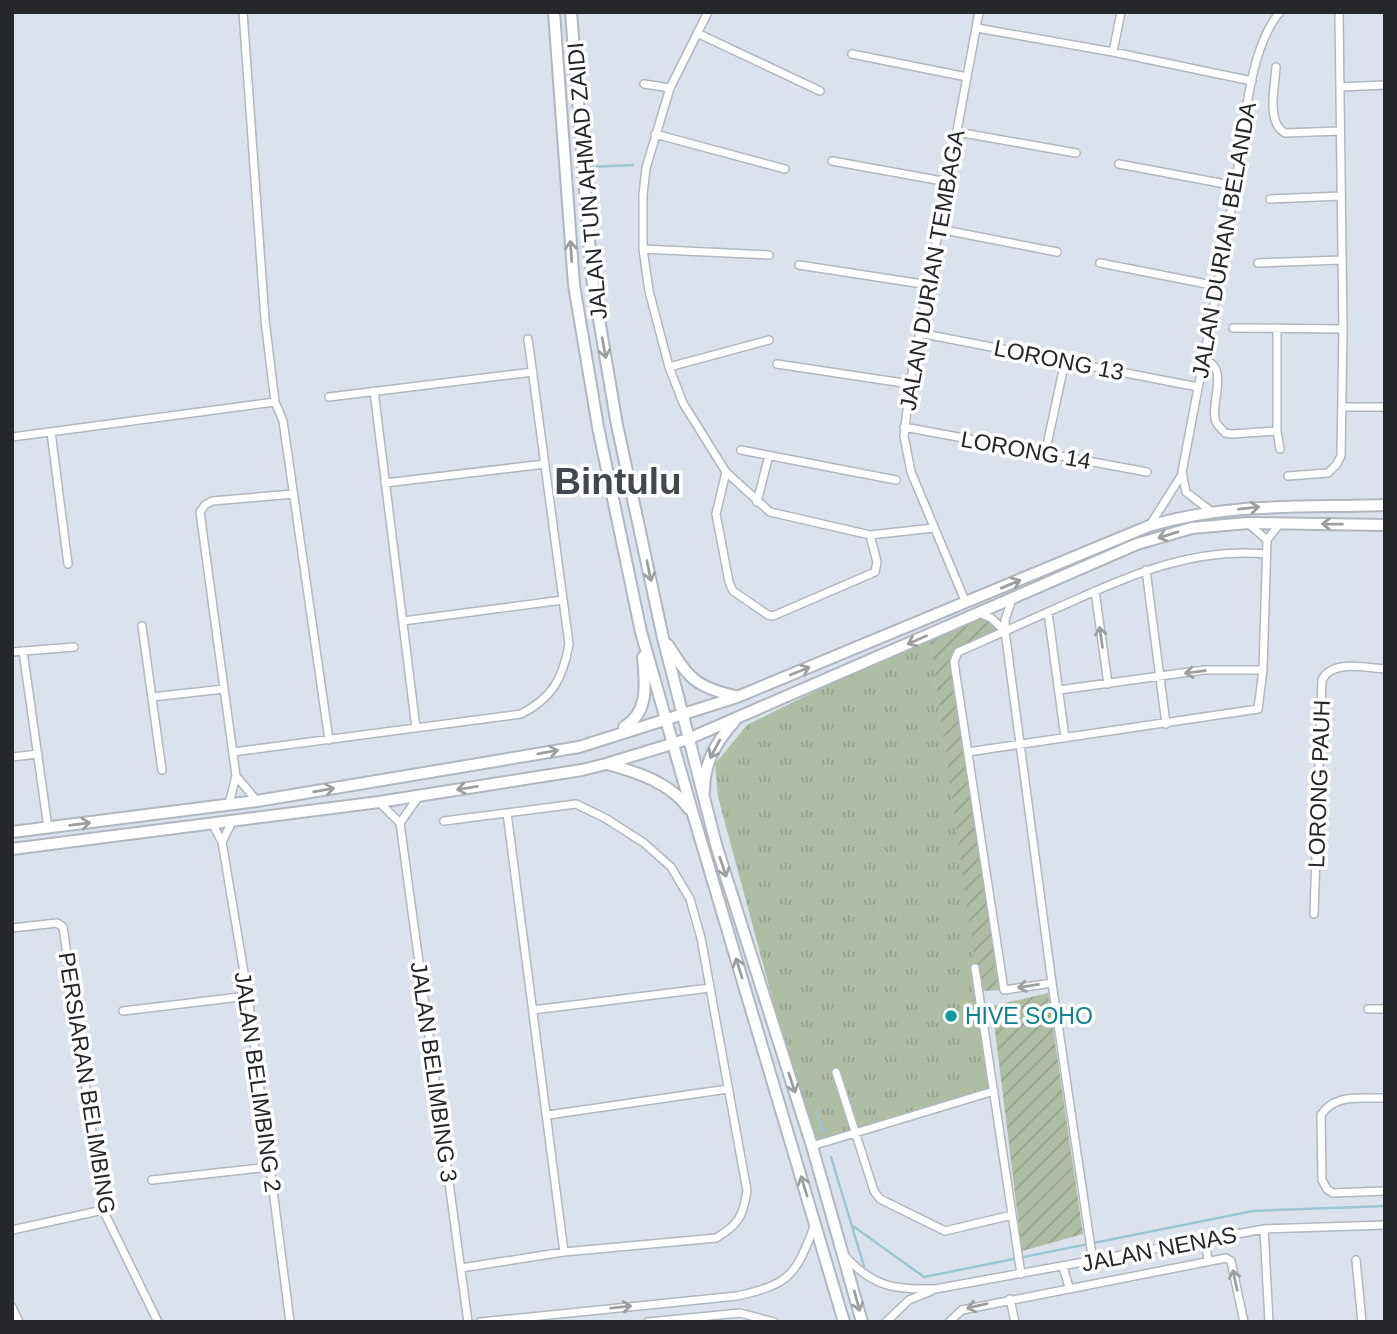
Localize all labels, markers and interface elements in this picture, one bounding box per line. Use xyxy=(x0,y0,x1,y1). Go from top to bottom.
street label: JALAN TUN AHMAD ZAIDI xyxy=(562,41,612,321)
street label: JALAN DURIAN BELANDA xyxy=(1187,99,1261,380)
street label: JALAN DURIAN TEMBAGA xyxy=(894,127,970,412)
one-way arrow xyxy=(565,240,578,263)
street label: LORONG 13 xyxy=(992,335,1126,385)
one-way arrow xyxy=(598,336,611,359)
street label: LORONG 14 xyxy=(959,426,1093,474)
district label: Bintulu xyxy=(554,461,682,502)
one-way arrow xyxy=(1237,501,1260,514)
one-way arrow xyxy=(1321,517,1344,531)
one-way arrow xyxy=(1158,530,1180,542)
one-way arrow xyxy=(642,559,656,582)
one-way arrow xyxy=(999,577,1021,590)
one-way arrow xyxy=(1095,626,1108,649)
one-way arrow xyxy=(906,634,928,647)
one-way arrow xyxy=(789,664,811,677)
one-way arrow xyxy=(1184,665,1207,678)
street label: LORONG PAUH xyxy=(1303,699,1335,869)
one-way arrow xyxy=(707,738,721,759)
one-way arrow xyxy=(536,745,559,758)
one-way arrow xyxy=(456,782,479,795)
one-way arrow xyxy=(312,783,335,796)
one-way arrow xyxy=(68,817,91,830)
one-way arrow xyxy=(717,855,730,877)
street label: PERSIARAN BELIMBING xyxy=(53,950,121,1216)
one-way arrow xyxy=(731,957,744,979)
street label: JALAN BELIMBING 3 xyxy=(406,960,462,1184)
street label: JALAN BELIMBING 2 xyxy=(230,970,286,1194)
one-way arrow xyxy=(1017,980,1040,993)
place label: HIVE SOHO xyxy=(965,1003,1093,1029)
marker: HIVE SOHO xyxy=(943,1008,959,1024)
one-way arrow xyxy=(787,1072,799,1094)
one-way arrow xyxy=(796,1175,809,1197)
street label: JALAN NENAS xyxy=(1079,1221,1239,1277)
one-way arrow xyxy=(1228,1269,1241,1292)
one-way arrow xyxy=(851,1290,864,1312)
one-way arrow xyxy=(966,1300,989,1314)
one-way arrow xyxy=(609,1301,632,1314)

